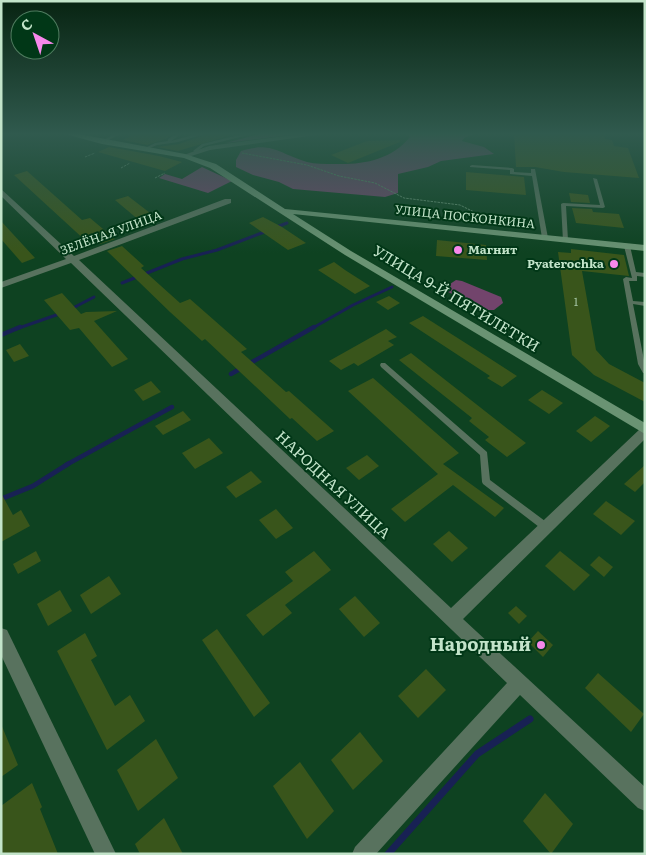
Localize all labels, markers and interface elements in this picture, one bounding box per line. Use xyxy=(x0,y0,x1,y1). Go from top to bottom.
north arrow xyxy=(10,10,60,60)
text: С xyxy=(16,13,36,35)
street label: УЛИЦА ПОСКОНКИНА xyxy=(394,200,536,232)
street label: ЗЕЛЁНАЯ УЛИЦА xyxy=(57,205,164,259)
street label: УЛИЦА 9-Й ПЯТИЛЕТКИ xyxy=(369,239,545,357)
place label: Магнит xyxy=(468,240,518,258)
marker: Магнит xyxy=(452,244,464,256)
place label: Pyaterochka xyxy=(527,254,604,272)
marker: Pyaterochka xyxy=(608,258,620,270)
house number: 1 xyxy=(574,293,579,309)
street label: НАРОДНАЯ УЛИЦА xyxy=(271,424,397,543)
place label: Народный xyxy=(430,630,531,657)
marker: Народный xyxy=(535,639,547,651)

